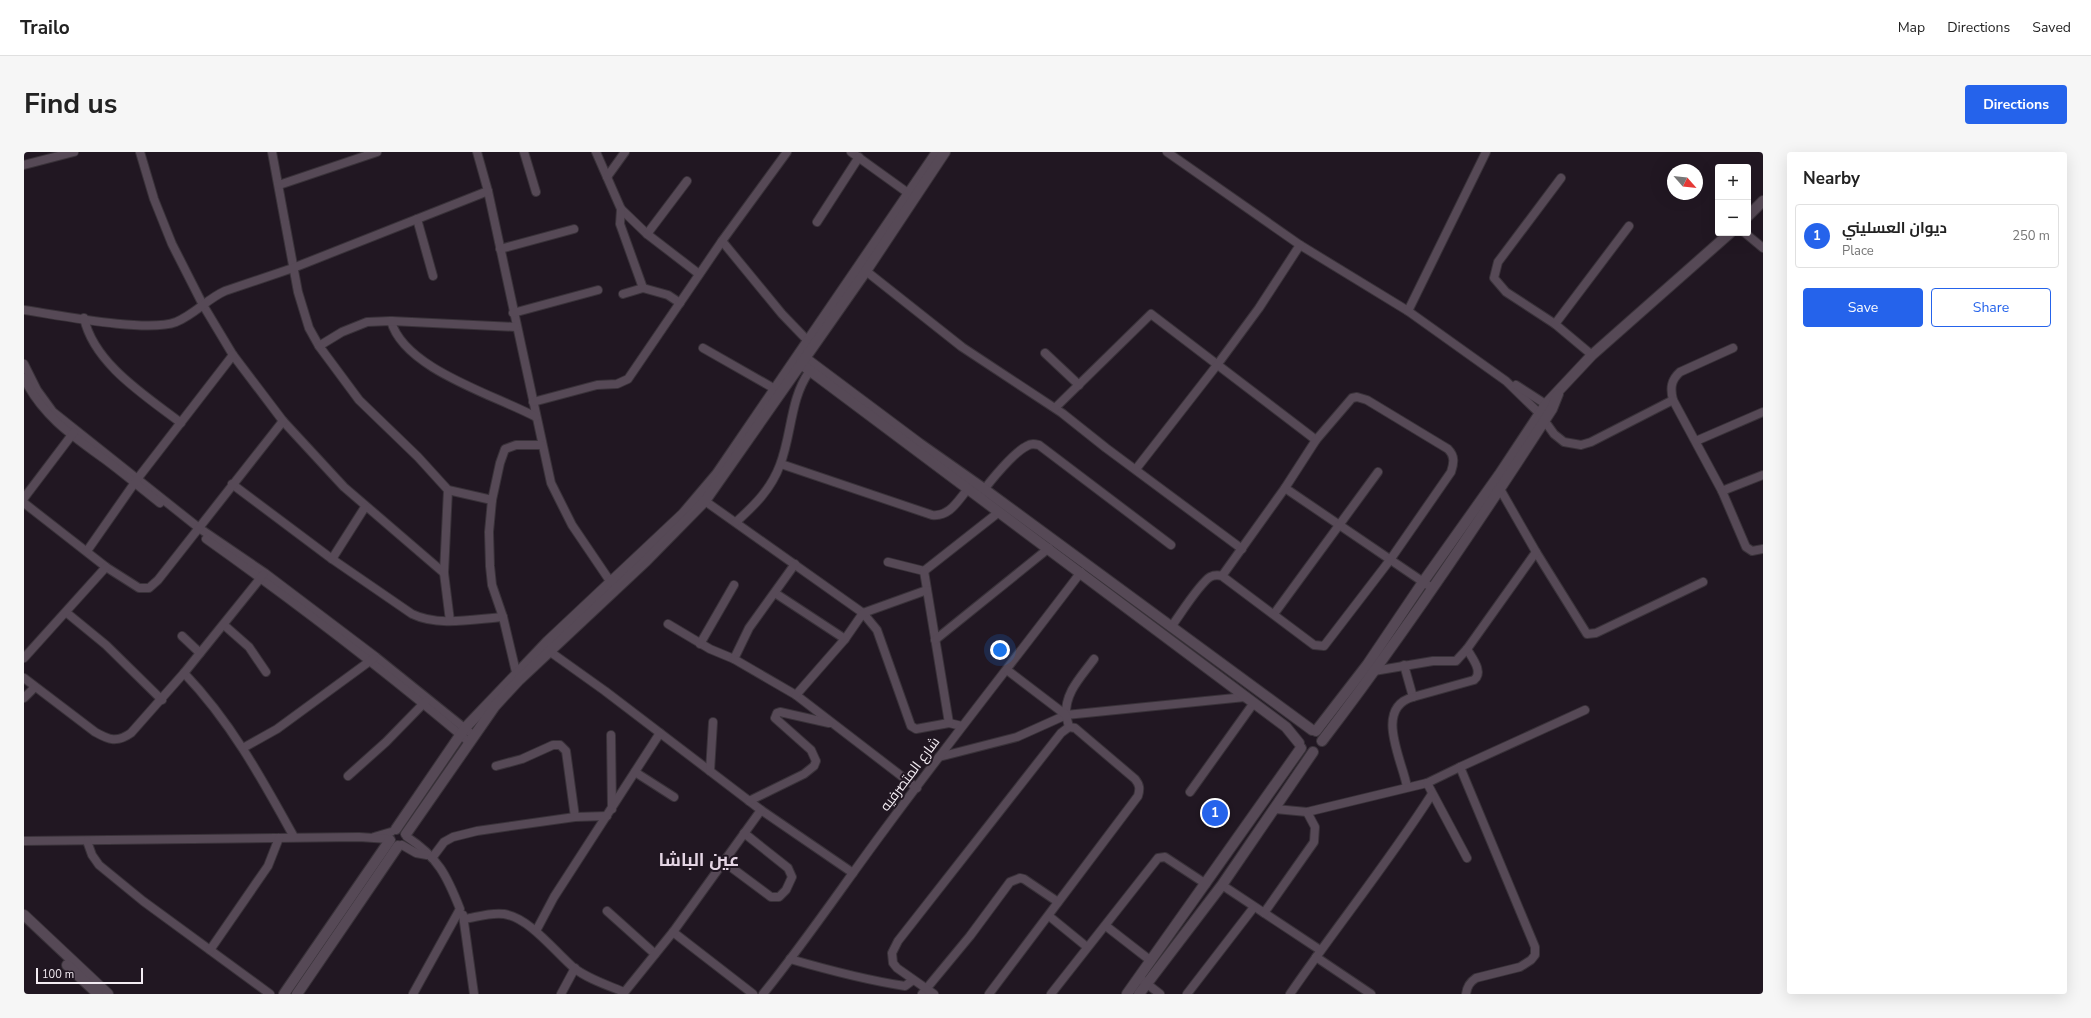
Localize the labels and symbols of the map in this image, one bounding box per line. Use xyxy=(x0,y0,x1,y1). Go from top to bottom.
north arrow xyxy=(1667,164,1703,200)
your location xyxy=(990,640,1010,660)
street label: شارع المتصرفيه xyxy=(876,733,944,815)
pin: 1 xyxy=(1202,798,1228,828)
district label: عين الباشا xyxy=(658,848,740,872)
scale bar xyxy=(36,966,143,985)

